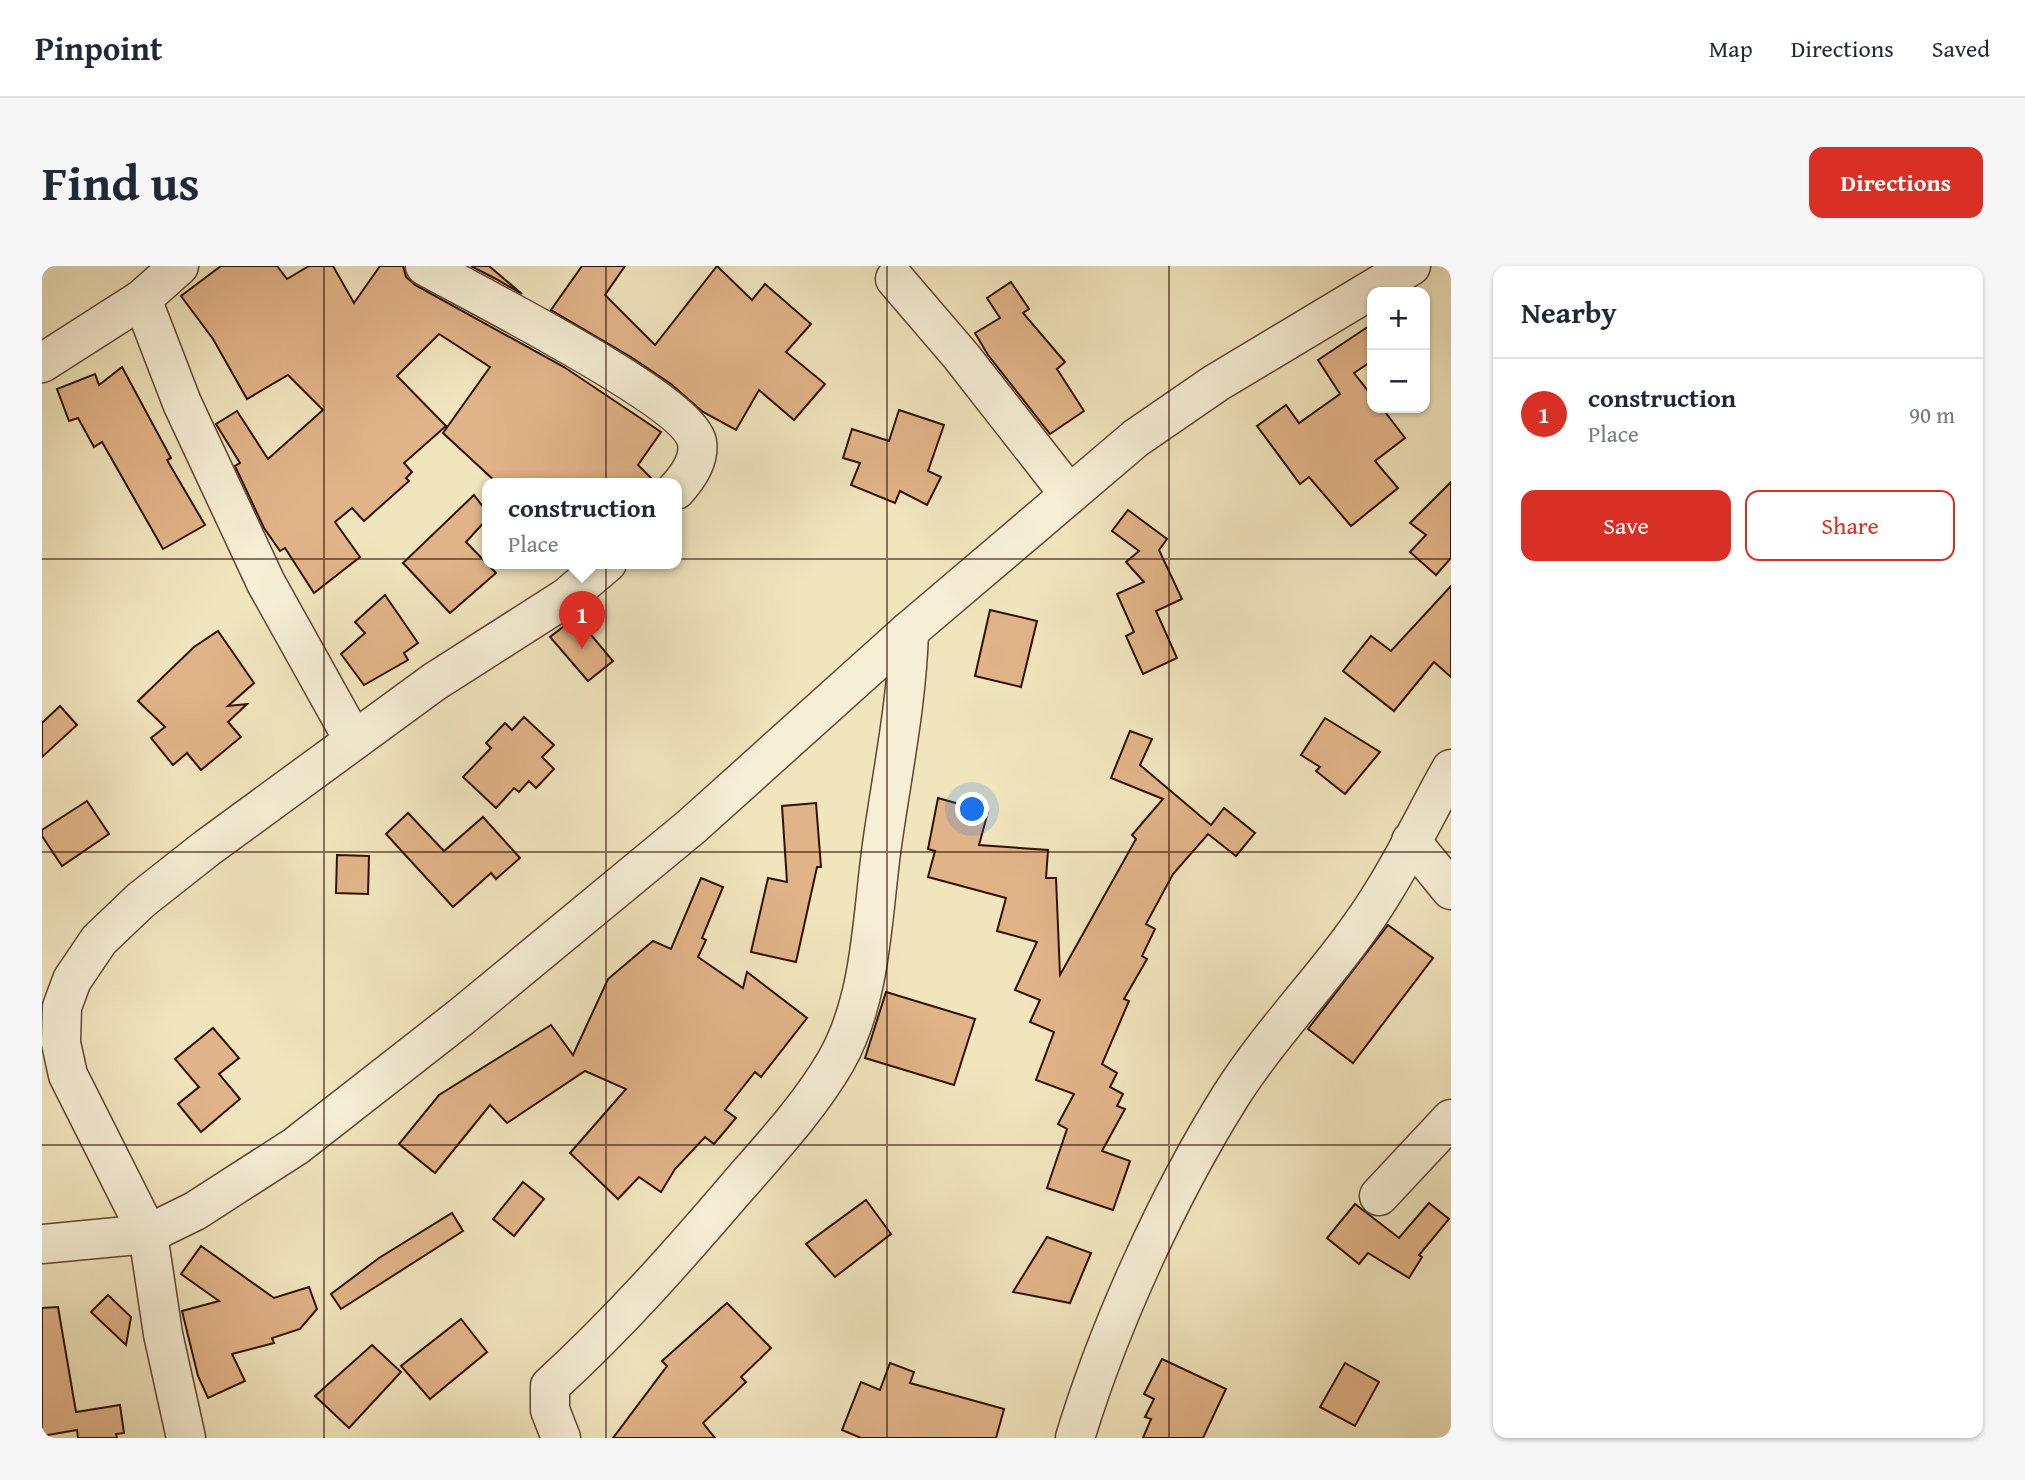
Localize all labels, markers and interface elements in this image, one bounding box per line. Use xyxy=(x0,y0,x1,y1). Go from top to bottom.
text: Pinpoint xyxy=(35,24,162,72)
text: Map xyxy=(1709,31,1753,66)
text: Directions xyxy=(1791,31,1894,66)
text: Saved xyxy=(1932,31,1990,66)
text: Find us xyxy=(42,146,200,218)
button: Directions xyxy=(1809,147,1983,218)
map controls xyxy=(1367,287,1430,413)
button: + xyxy=(1367,287,1430,350)
text: Nearby xyxy=(1521,290,1617,334)
button: − xyxy=(1367,350,1430,413)
text: construction xyxy=(1588,378,1736,417)
text: 1 xyxy=(1538,398,1550,431)
text: 90 m xyxy=(1909,398,1955,431)
text: Place xyxy=(1588,417,1639,450)
popup xyxy=(482,478,682,569)
text: construction xyxy=(508,488,656,527)
button: Save xyxy=(1521,490,1731,561)
button: Share xyxy=(1745,490,1955,561)
text: Place xyxy=(508,527,559,560)
pin: 1 xyxy=(559,591,605,649)
your location xyxy=(955,792,989,826)

